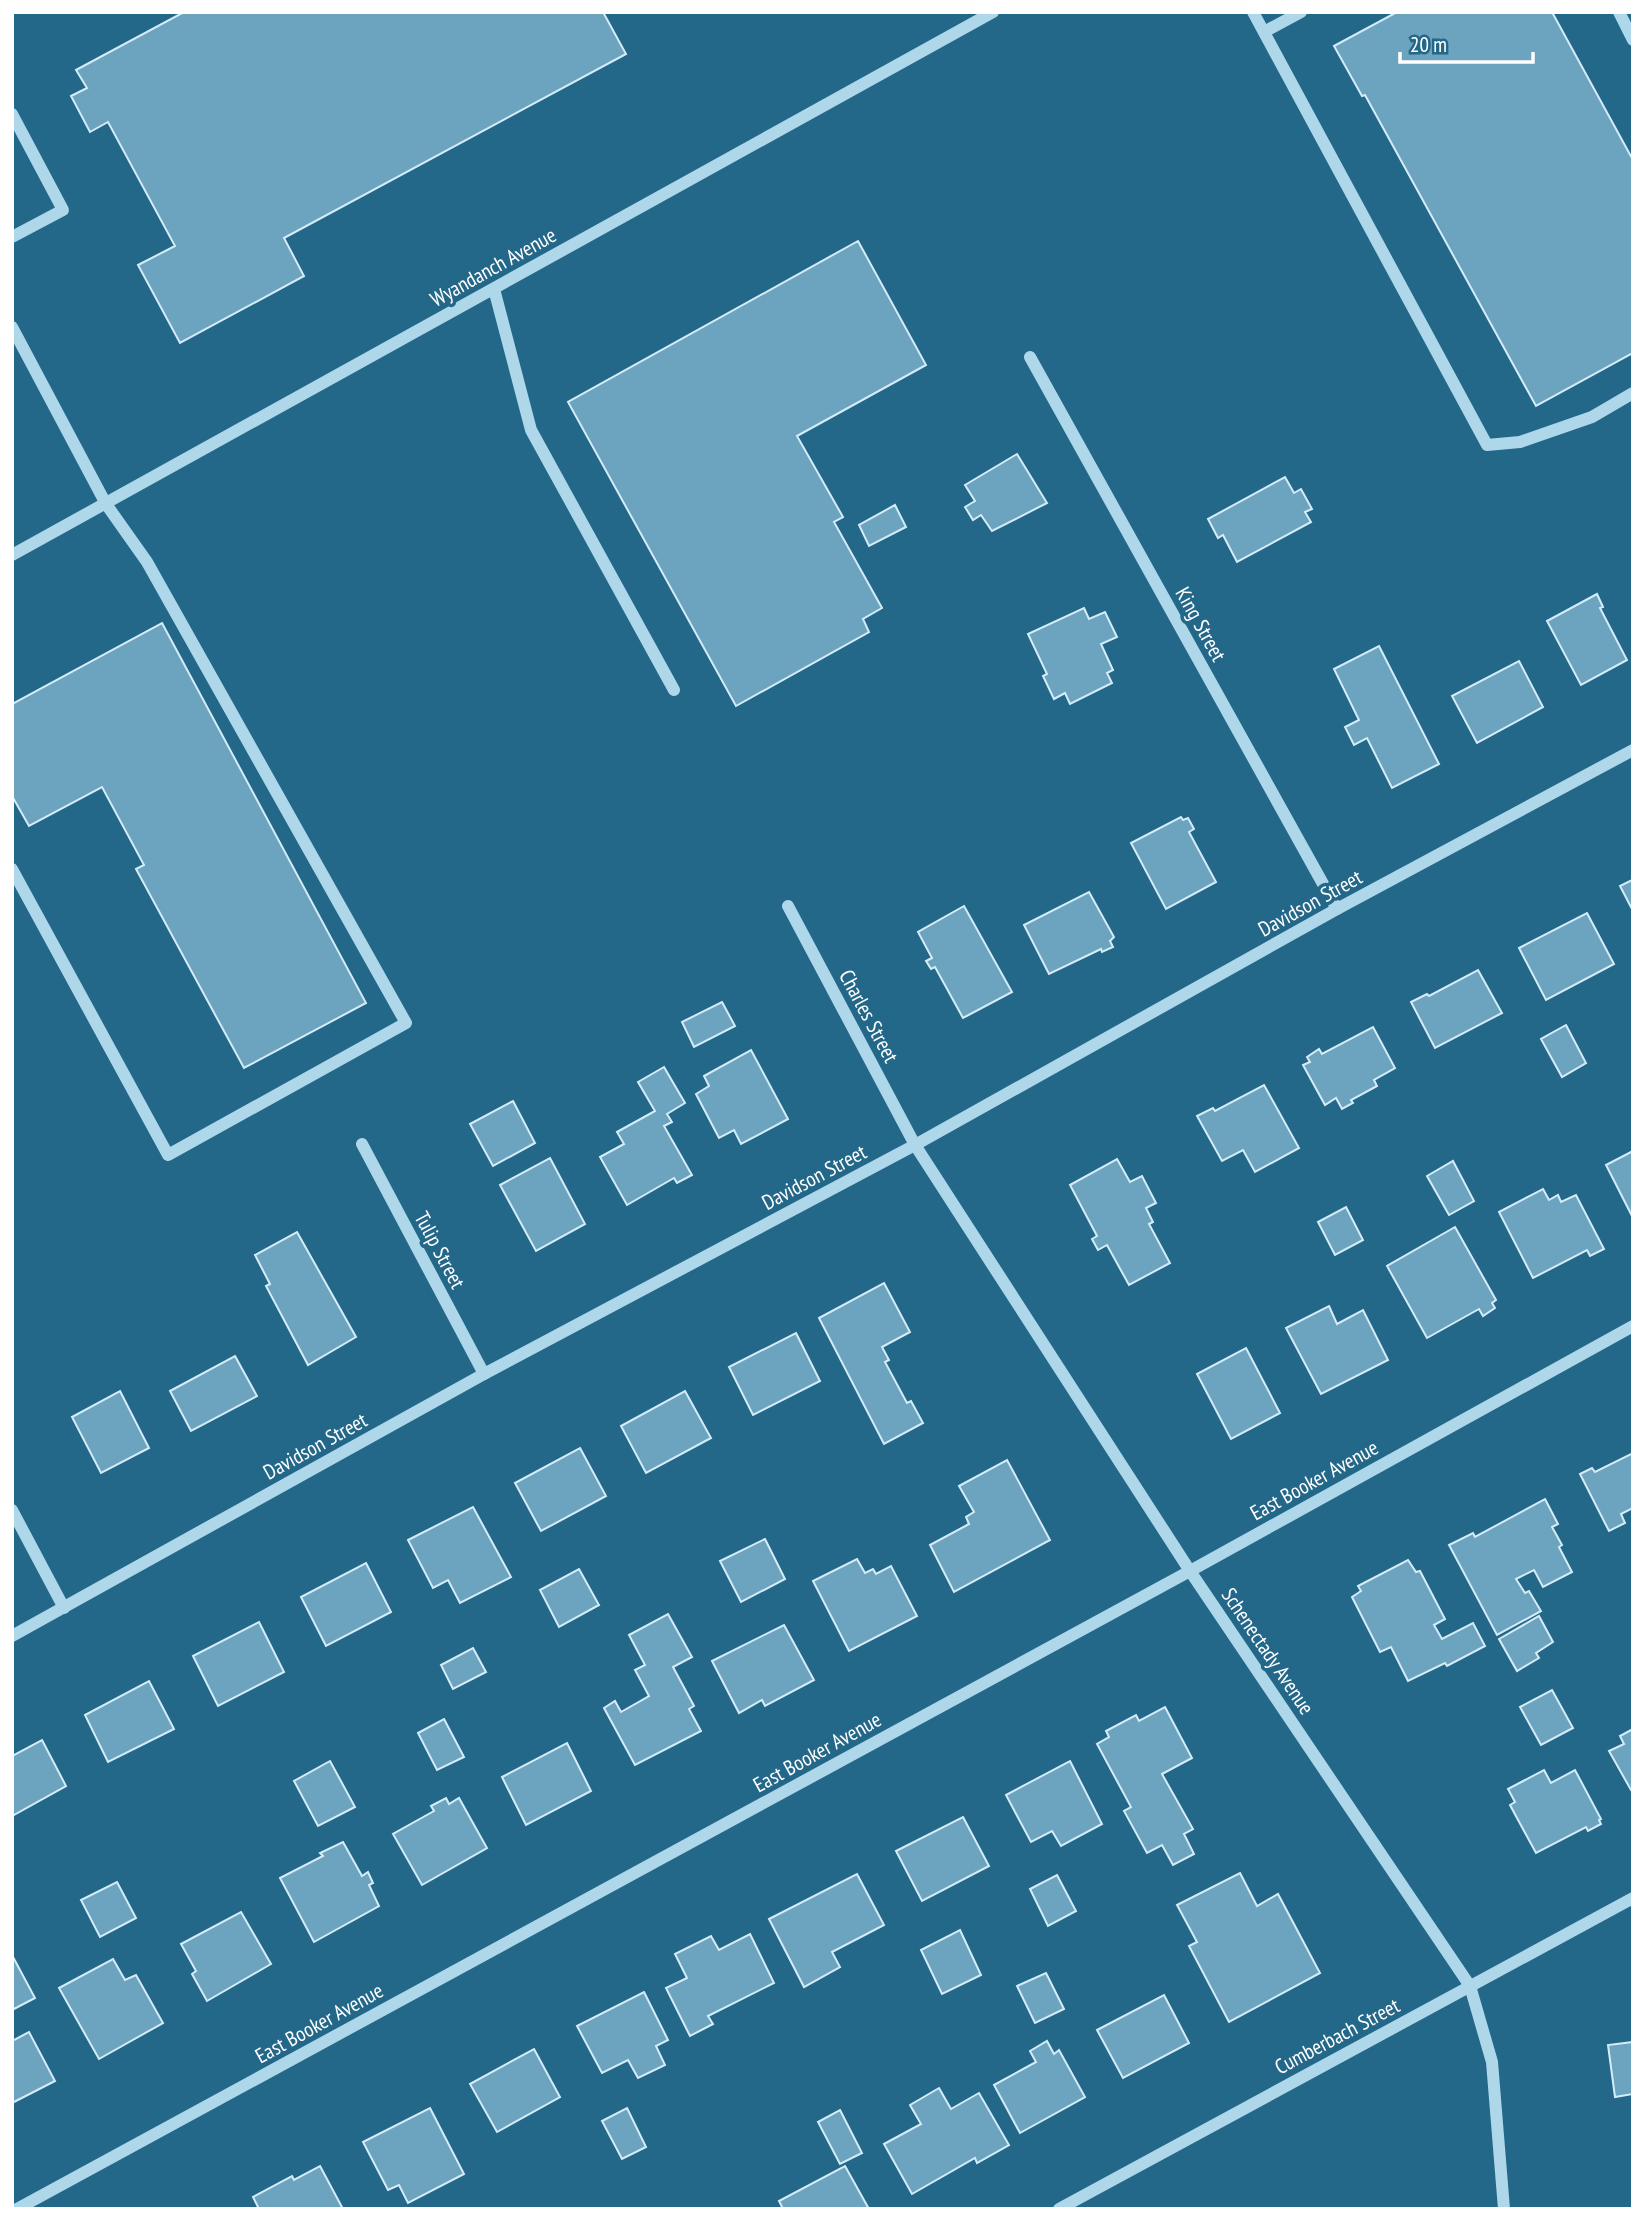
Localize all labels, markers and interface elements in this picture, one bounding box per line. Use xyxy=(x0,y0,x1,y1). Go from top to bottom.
scale bar xyxy=(1400,21,1533,65)
text: 20 m xyxy=(1410,31,1447,58)
street label: Wyandanch Avenue xyxy=(425,221,561,313)
street label: King Street xyxy=(1170,582,1233,666)
street label: Davidson Street xyxy=(1253,863,1367,943)
street label: Charles Street xyxy=(833,965,905,1067)
street label: Davidson Street xyxy=(757,1138,871,1216)
street label: Tulip Street xyxy=(409,1207,472,1293)
street label: Davidson Street xyxy=(258,1406,372,1486)
street label: East Booker Avenue xyxy=(1245,1434,1383,1526)
street label: Schenectady Avenue xyxy=(1216,1582,1320,1720)
street label: East Booker Avenue xyxy=(748,1706,886,1798)
street label: East Booker Avenue xyxy=(250,1977,388,2069)
street label: Cumberbach Street xyxy=(1270,1992,1404,2080)

